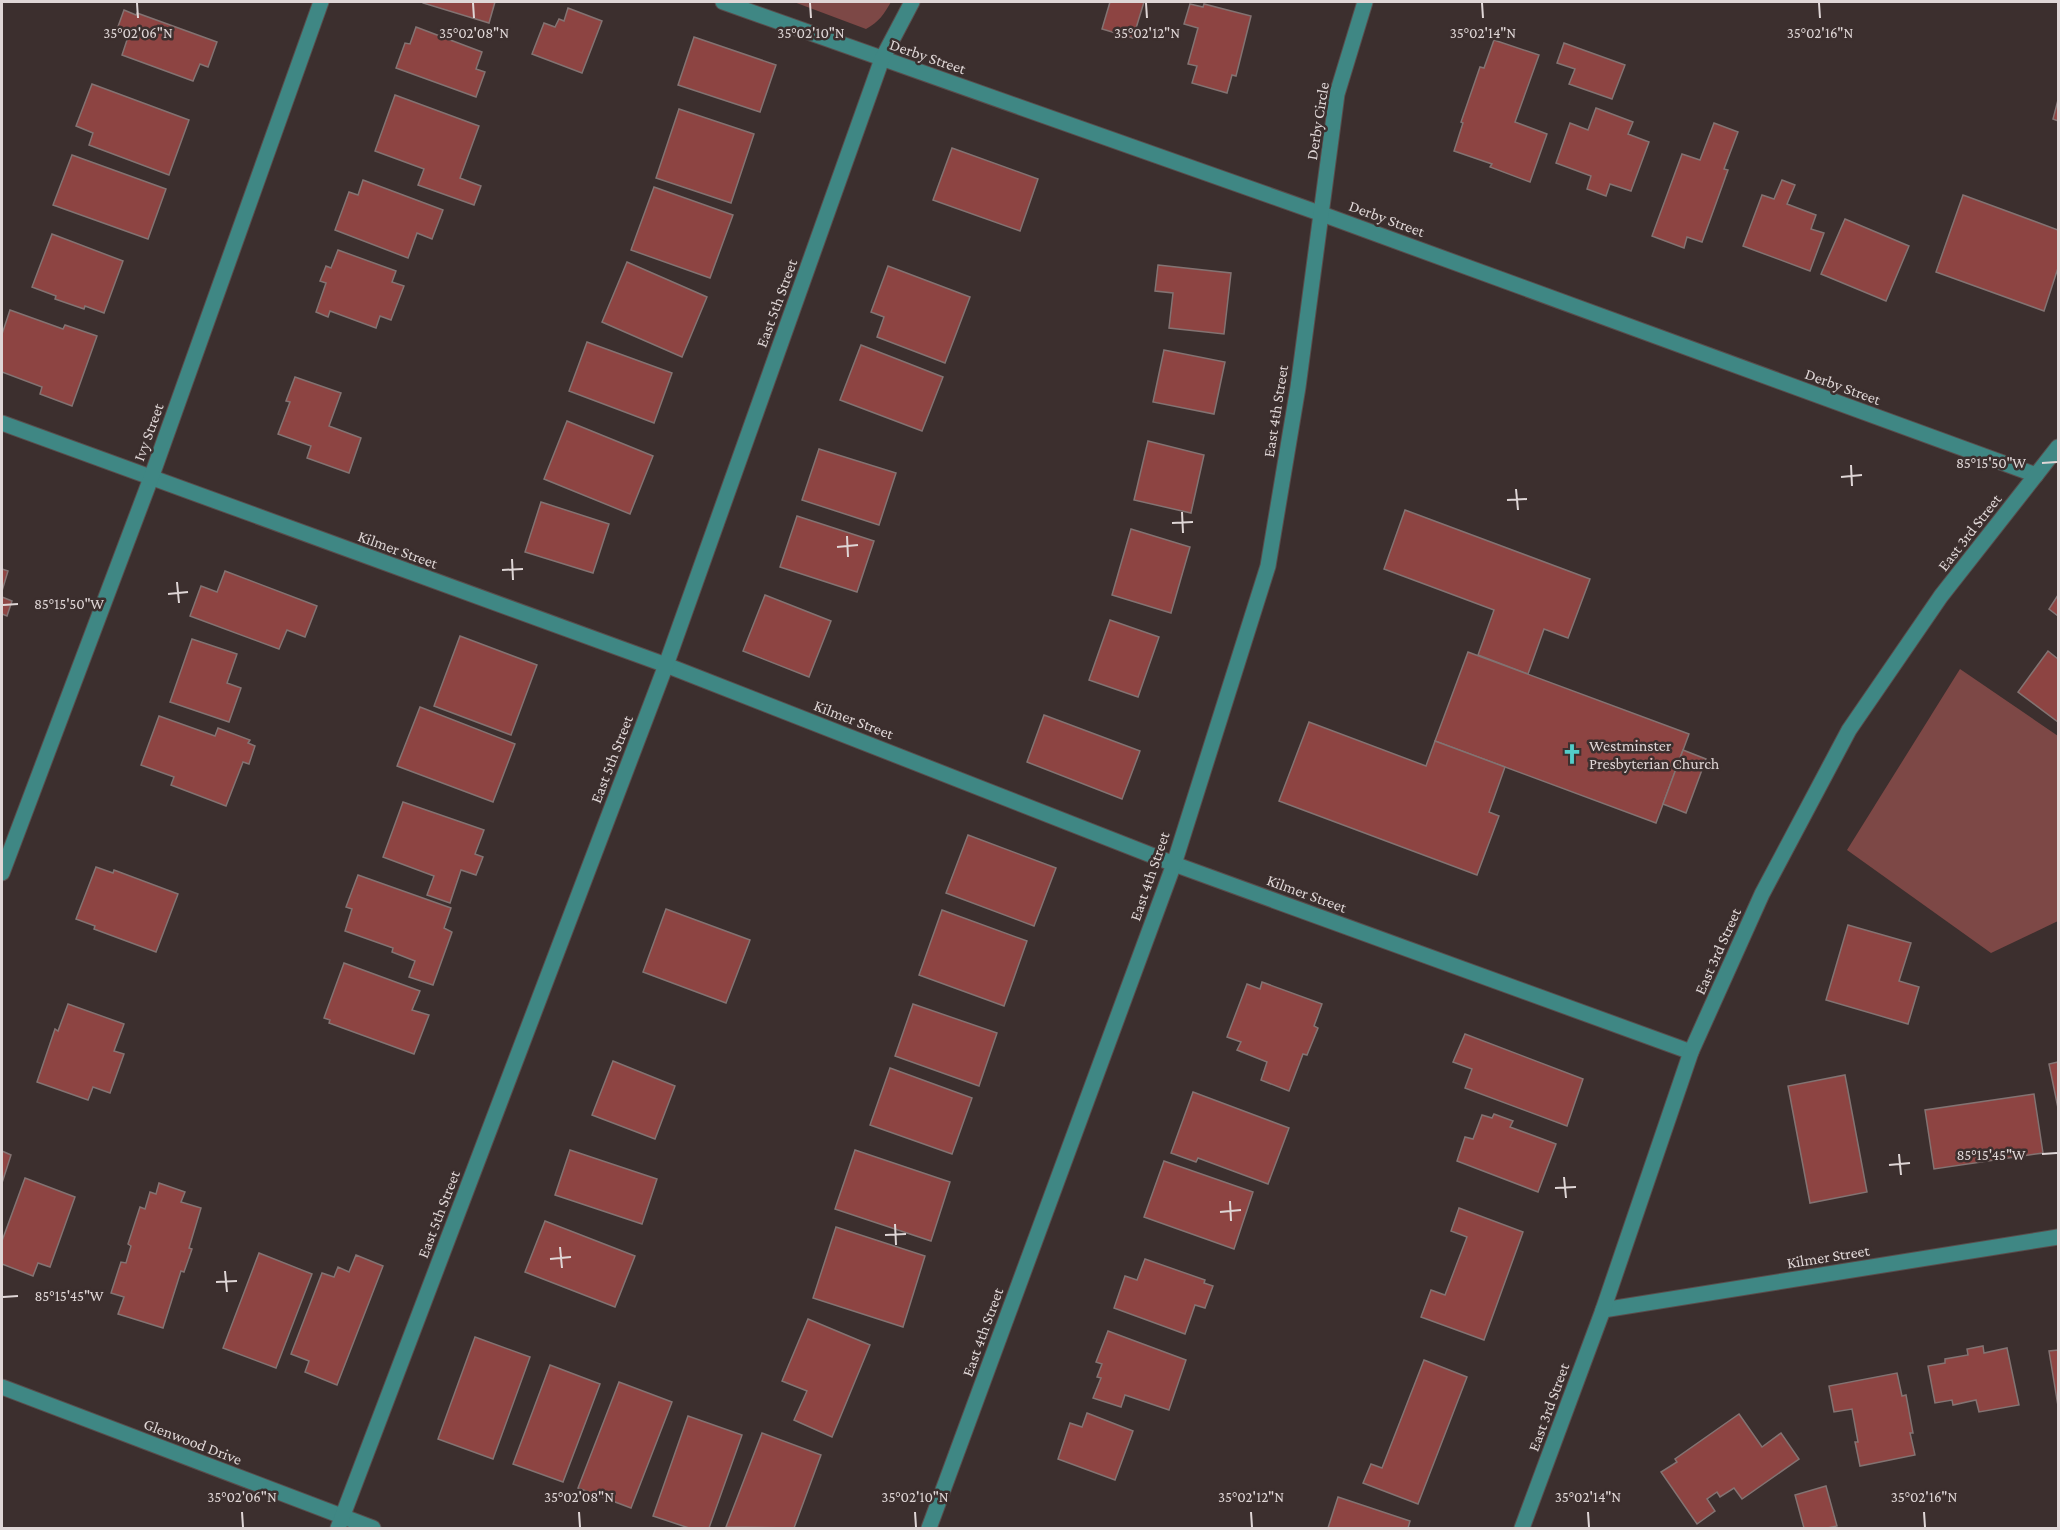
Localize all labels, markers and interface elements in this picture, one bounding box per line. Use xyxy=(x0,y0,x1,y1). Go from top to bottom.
text: 35°02'06"N xyxy=(103,25,173,41)
text: 35°02'08"N xyxy=(439,25,509,41)
text: 35°02'10"N xyxy=(777,25,845,41)
text: 35°02'12"N xyxy=(1114,25,1180,41)
text: 35°02'14"N xyxy=(1450,25,1516,41)
text: 35°02'16"N xyxy=(1787,25,1853,41)
street label: Derby Street xyxy=(887,36,969,79)
street label: Derby Circle xyxy=(1303,81,1333,161)
street label: Derby Street xyxy=(1346,197,1428,241)
street label: East 5th Street xyxy=(753,256,801,350)
street label: East 4th Street xyxy=(1260,363,1291,458)
street label: Derby Street xyxy=(1802,365,1884,409)
street label: Ivy Street xyxy=(130,400,168,464)
text: 85°15'50"W xyxy=(1956,455,2026,471)
street label: East 3rd Street xyxy=(1934,490,2005,574)
street label: Kilmer Street xyxy=(356,527,441,572)
text: 85°15'50"W xyxy=(34,596,104,612)
street label: Kilmer Street xyxy=(812,697,897,743)
street label: East 5th Street xyxy=(587,712,636,805)
place label: Westminster Presbyterian Church xyxy=(1589,737,1720,773)
church icon: Westminster Presbyterian Church xyxy=(1560,742,1584,766)
street label: East 4th Street xyxy=(1126,829,1173,923)
street label: Kilmer Street xyxy=(1265,871,1350,916)
street label: East 3rd Street xyxy=(1691,905,1744,997)
text: 85°15'45"W xyxy=(1956,1147,2026,1163)
street label: East 5th Street xyxy=(414,1167,463,1260)
street label: Kilmer Street xyxy=(1785,1241,1871,1271)
street label: East 4th Street xyxy=(959,1285,1007,1379)
text: 85°15'45"W xyxy=(34,1288,104,1304)
street label: East 3rd Street xyxy=(1525,1360,1573,1454)
street label: Glenwood Drive xyxy=(141,1415,244,1468)
text: 35°02'06"N xyxy=(207,1489,277,1505)
text: 35°02'08"N xyxy=(544,1489,614,1505)
text: 35°02'10"N xyxy=(881,1489,949,1505)
text: 35°02'12"N xyxy=(1218,1489,1284,1505)
text: 35°02'14"N xyxy=(1555,1489,1621,1505)
text: 35°02'16"N xyxy=(1891,1489,1957,1505)

